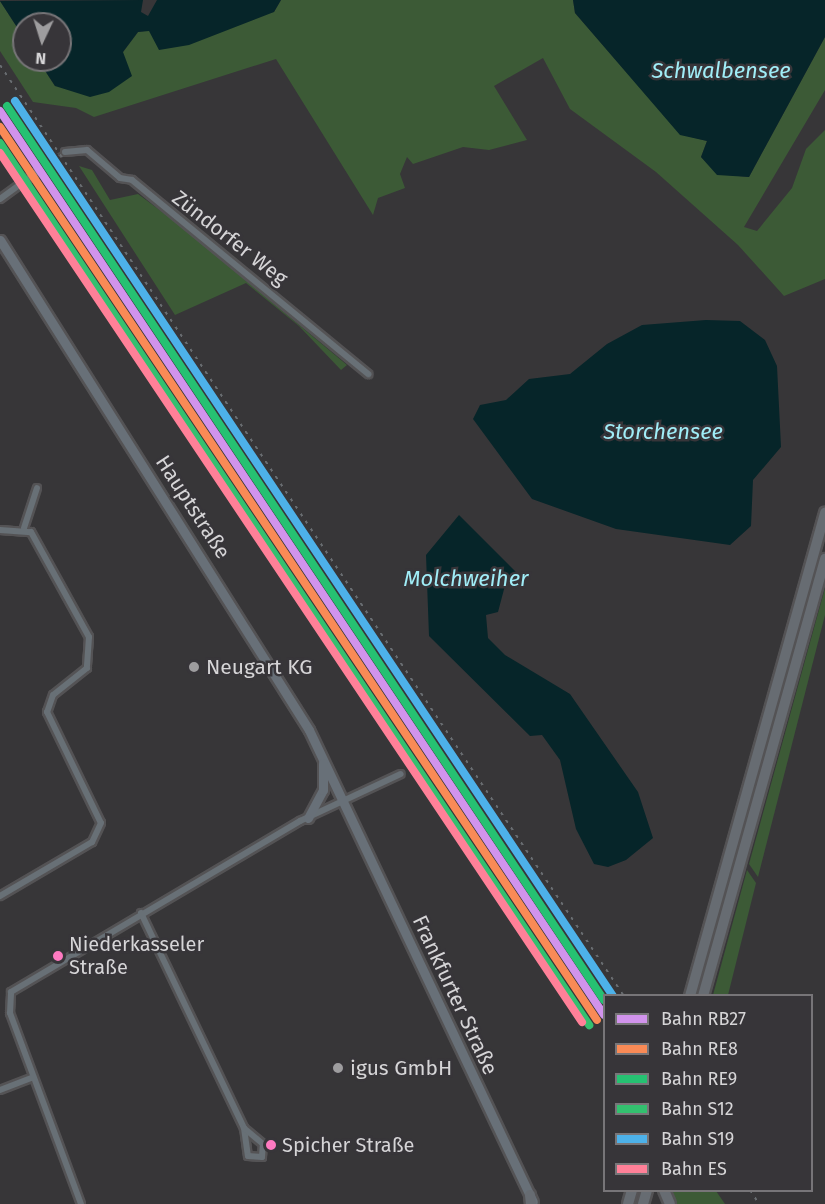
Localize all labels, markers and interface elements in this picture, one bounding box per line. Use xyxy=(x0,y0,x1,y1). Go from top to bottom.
north arrow xyxy=(12,12,72,72)
text: N xyxy=(35,49,47,68)
water label: Schwalbensee xyxy=(651,58,791,84)
street label: Zündorfer Weg xyxy=(167,185,293,291)
water label: Storchensee xyxy=(603,419,723,445)
street label: Hauptstraße xyxy=(150,451,236,563)
water label: Molchweiher xyxy=(404,566,528,592)
place label: Neugart KG xyxy=(206,654,313,680)
marker: Neugart KG xyxy=(187,660,201,674)
street label: Frankfurter Straße xyxy=(407,911,503,1079)
place label: Niederkasseler Straße xyxy=(69,933,204,980)
marker: Niederkasseler Straße xyxy=(52,950,64,962)
legend xyxy=(603,994,813,1192)
text: Bahn RB27 xyxy=(661,1008,746,1030)
text: Bahn RE8 xyxy=(661,1038,738,1060)
place label: igus GmbH xyxy=(350,1055,452,1081)
marker: igus GmbH xyxy=(331,1061,345,1075)
text: Bahn RE9 xyxy=(661,1068,737,1090)
text: Bahn S12 xyxy=(661,1098,734,1120)
text: Bahn S19 xyxy=(661,1128,734,1150)
place label: Spicher Straße xyxy=(282,1133,414,1157)
marker: Spicher Straße xyxy=(265,1139,277,1151)
text: Bahn ES xyxy=(661,1158,727,1180)

